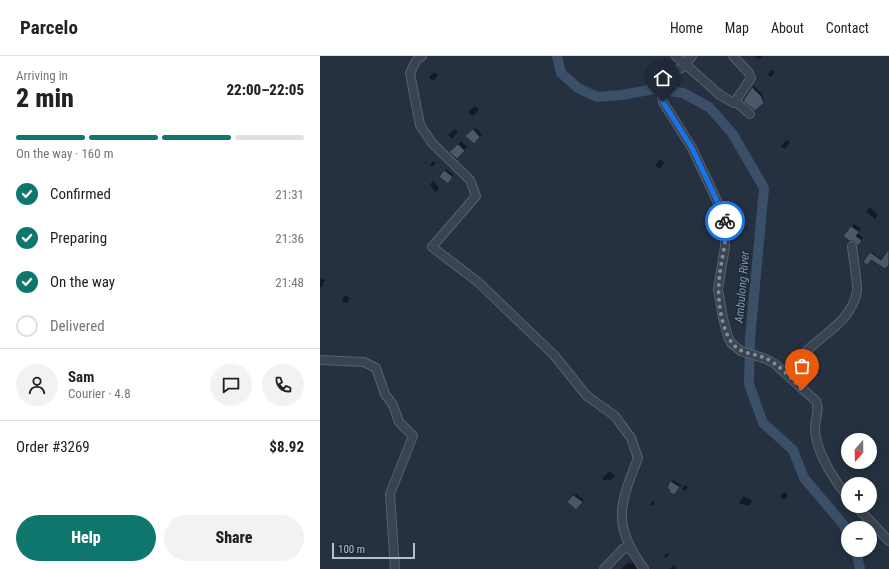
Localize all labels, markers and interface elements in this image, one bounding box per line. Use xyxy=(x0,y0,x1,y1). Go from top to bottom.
text: Parcelo xyxy=(20,16,78,39)
text: Home xyxy=(670,20,703,36)
text: Map xyxy=(725,20,749,36)
text: About xyxy=(771,20,804,36)
text: Contact xyxy=(826,20,869,36)
pin xyxy=(646,61,680,102)
icon: home xyxy=(652,67,674,89)
text: Arriving in xyxy=(16,68,68,83)
text: 22:00–22:05 xyxy=(226,81,304,99)
text: 2 min xyxy=(16,83,74,113)
text: On the way · 160 m xyxy=(16,146,113,161)
icon: check xyxy=(16,183,38,205)
text: Confirmed xyxy=(50,185,111,203)
text: 21:31 xyxy=(275,187,304,202)
courier xyxy=(705,201,745,241)
icon: bike xyxy=(714,210,736,232)
icon: check xyxy=(16,227,38,249)
text: Preparing xyxy=(50,229,107,247)
text: 21:36 xyxy=(275,231,304,246)
water label: Ambulong River xyxy=(732,250,752,325)
icon: check xyxy=(16,271,38,293)
text: On the way xyxy=(50,273,115,291)
text: 21:48 xyxy=(275,275,304,290)
text: Delivered xyxy=(50,317,105,335)
pin xyxy=(785,349,819,390)
icon: bag xyxy=(791,355,813,377)
button: person xyxy=(16,364,58,406)
button: chat xyxy=(210,364,252,406)
button: phone xyxy=(262,364,304,406)
text: Sam xyxy=(68,368,94,386)
text: Courier · 4.8 xyxy=(68,386,131,401)
north arrow xyxy=(841,433,877,469)
map controls xyxy=(841,433,877,557)
text: Order #3269 xyxy=(16,438,90,456)
text: $8.92 xyxy=(269,438,304,456)
button: + xyxy=(841,477,877,513)
button: Help xyxy=(16,515,156,561)
button: Share xyxy=(164,515,304,561)
button: − xyxy=(841,521,877,557)
scale bar xyxy=(332,541,415,560)
text: 100 m xyxy=(338,543,365,556)

